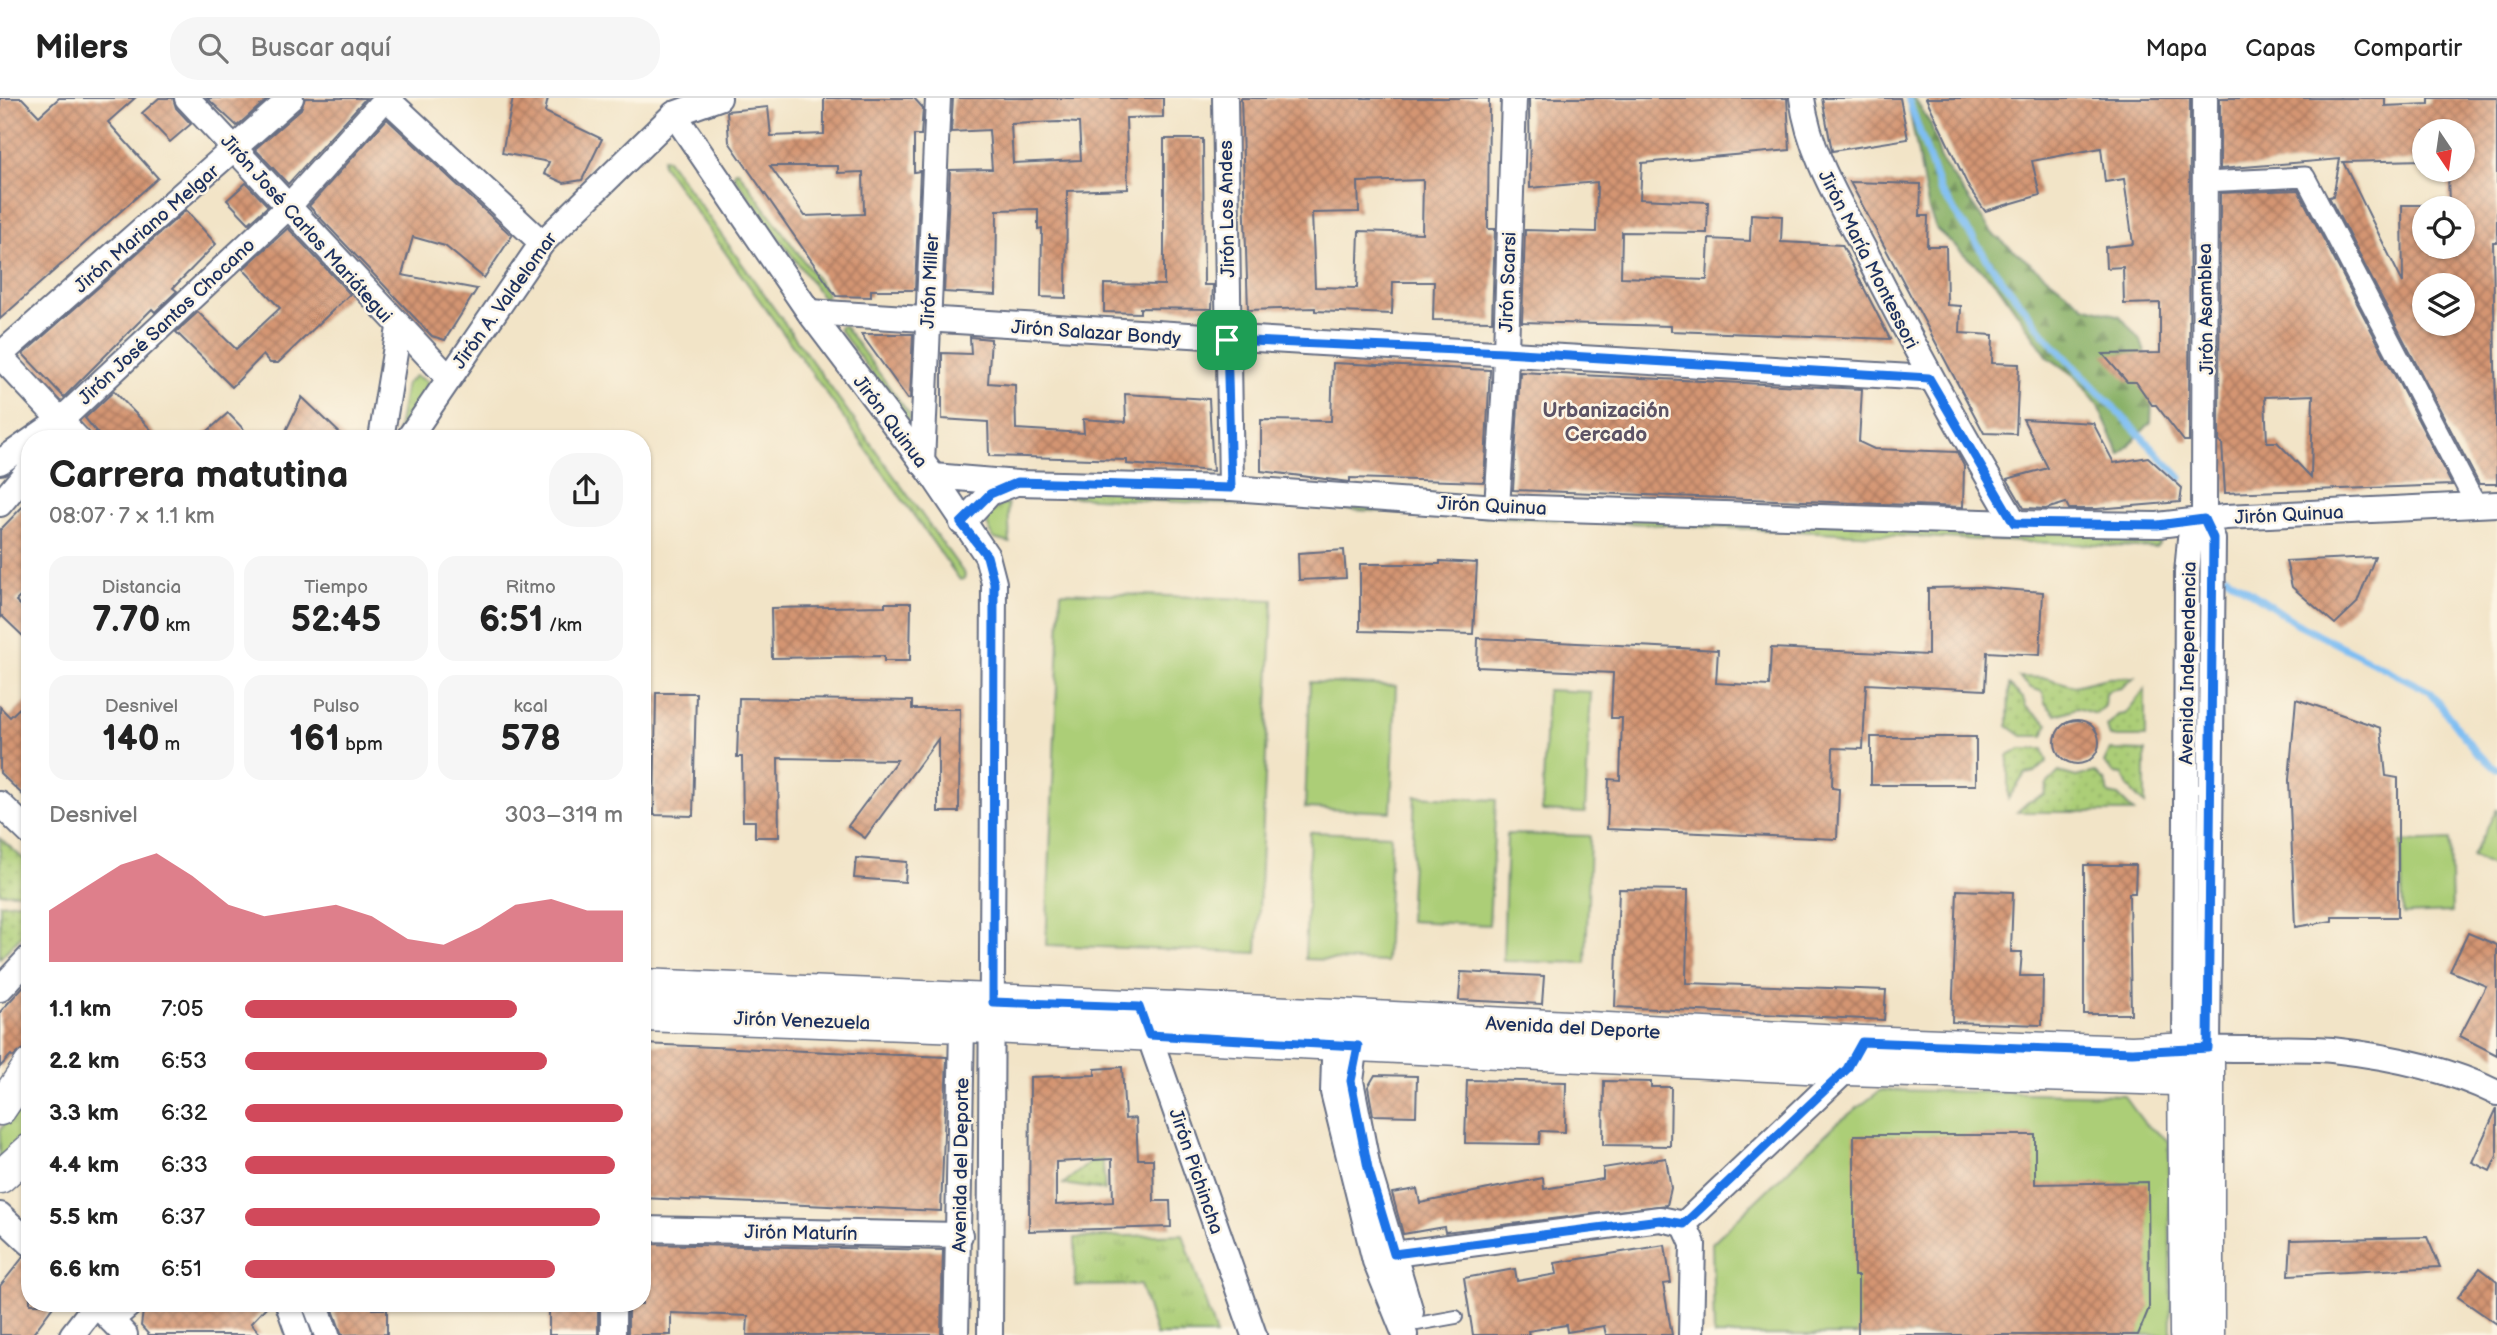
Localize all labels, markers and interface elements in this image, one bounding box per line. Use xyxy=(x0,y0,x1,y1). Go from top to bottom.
search box xyxy=(170,17,660,80)
text: Milers xyxy=(35,28,128,68)
icon: search xyxy=(194,29,232,67)
text: Buscar aquí xyxy=(250,33,391,64)
text: Mapa xyxy=(2146,34,2207,63)
text: Capas xyxy=(2245,34,2315,63)
text: Compartir xyxy=(2353,34,2462,63)
north arrow xyxy=(2412,119,2474,182)
map controls xyxy=(2412,119,2475,336)
street label: Jirón José Carlos Mariátegui xyxy=(215,130,397,328)
street label: Jirón Los Andes xyxy=(1215,140,1240,278)
street label: Jirón Mariano Melgar xyxy=(70,159,225,298)
street label: Jirón María Montessori xyxy=(1813,166,1923,353)
button: locate xyxy=(2412,196,2475,259)
street label: Jirón A. Valdelomar xyxy=(448,227,563,374)
street label: Jirón Scarsi xyxy=(1495,231,1522,333)
street label: Jirón Miller xyxy=(917,232,945,329)
street label: Jirón José Santos Chocano xyxy=(74,234,260,410)
street label: Jirón Asamblea xyxy=(2194,243,2219,375)
button: layers xyxy=(2412,273,2475,336)
pin xyxy=(1197,310,1257,370)
street label: Jirón Salazar Bondy xyxy=(1010,316,1182,351)
icon: arrive xyxy=(1208,321,1246,359)
street label: Jirón Quinua xyxy=(848,371,932,473)
district label: Urbanización Cercado xyxy=(1543,398,1669,447)
text: Carrera matutina xyxy=(49,453,349,498)
button: share xyxy=(549,453,623,527)
street label: Jirón Quinua xyxy=(1437,492,1547,521)
street label: Jirón Quinua xyxy=(2234,501,2344,530)
text: 08:07 · 7 × 1.1 km xyxy=(49,502,215,530)
street label: Avenida Independencia xyxy=(2175,561,2202,765)
text: Distancia xyxy=(101,576,181,599)
text: Tiempo xyxy=(304,576,368,599)
text: Ritmo xyxy=(506,576,556,599)
text: 7.70 xyxy=(92,599,160,642)
text: 52:45 xyxy=(291,599,381,642)
text: 6:51 xyxy=(479,599,544,642)
text: km xyxy=(160,614,190,637)
text: /km xyxy=(544,614,582,637)
text: Desnivel xyxy=(105,695,178,718)
text: Pulso xyxy=(313,695,359,718)
text: kcal xyxy=(514,695,548,718)
text: 140 xyxy=(102,718,159,761)
text: 161 xyxy=(289,718,340,761)
text: 578 xyxy=(500,718,561,761)
text: m xyxy=(159,733,180,756)
text: bpm xyxy=(340,733,383,756)
text: Desnivel xyxy=(49,801,138,829)
text: 303–319 m xyxy=(504,801,623,829)
text: 1.1 km xyxy=(49,995,111,1023)
text: 7:05 xyxy=(161,995,204,1023)
street label: Jirón Venezuela xyxy=(733,1008,871,1035)
street label: Avenida del Deporte xyxy=(1485,1012,1661,1045)
text: 2.2 km xyxy=(49,1047,120,1075)
text: 6:53 xyxy=(161,1047,207,1075)
street label: Avenida del Deporte xyxy=(948,1077,975,1253)
text: 3.3 km xyxy=(49,1099,119,1127)
text: 6:32 xyxy=(161,1099,207,1127)
street label: Jirón Pichincha xyxy=(1163,1106,1228,1237)
text: 4.4 km xyxy=(49,1151,119,1179)
text: 6:33 xyxy=(161,1151,208,1179)
text: 5.5 km xyxy=(49,1203,118,1231)
text: 6:37 xyxy=(161,1203,205,1231)
street label: Jirón Maturín xyxy=(744,1221,858,1246)
text: 6.6 km xyxy=(49,1255,120,1283)
text: 6:51 xyxy=(161,1255,202,1283)

